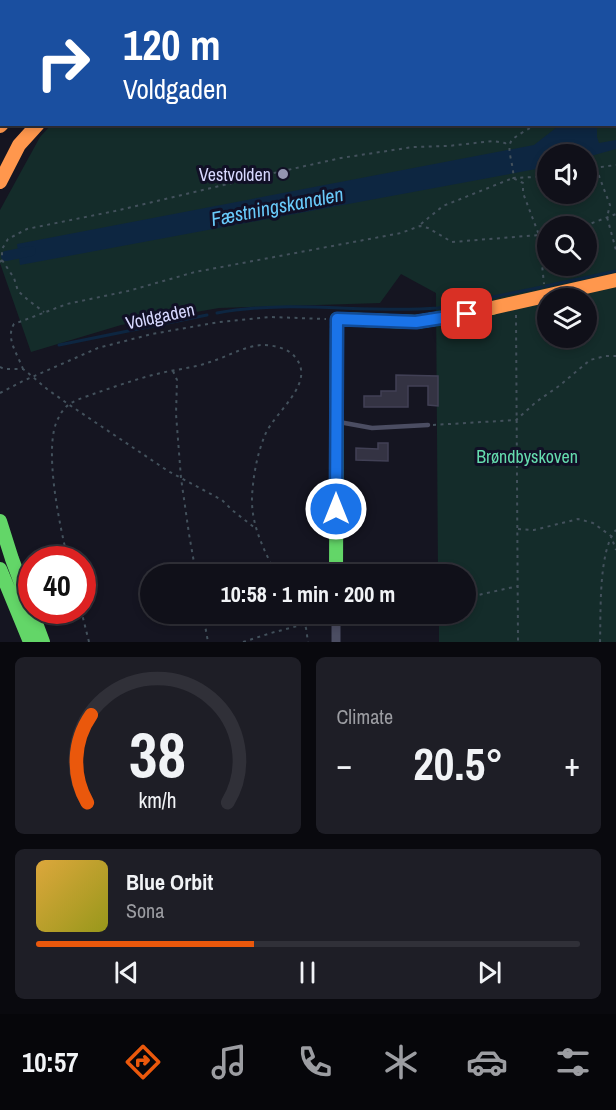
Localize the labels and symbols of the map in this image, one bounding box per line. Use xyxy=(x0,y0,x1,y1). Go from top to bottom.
place label: Vestvolden xyxy=(199,162,271,187)
marker: Vestvolden xyxy=(276,167,290,181)
water label: Fæstningskanalen xyxy=(208,180,346,232)
pin xyxy=(441,288,492,339)
street label: Voldgaden xyxy=(123,297,197,335)
park label: Brøndbyskoven xyxy=(476,444,578,469)
position arrow xyxy=(304,477,368,541)
speed limit sign: 40 xyxy=(18,546,96,624)

